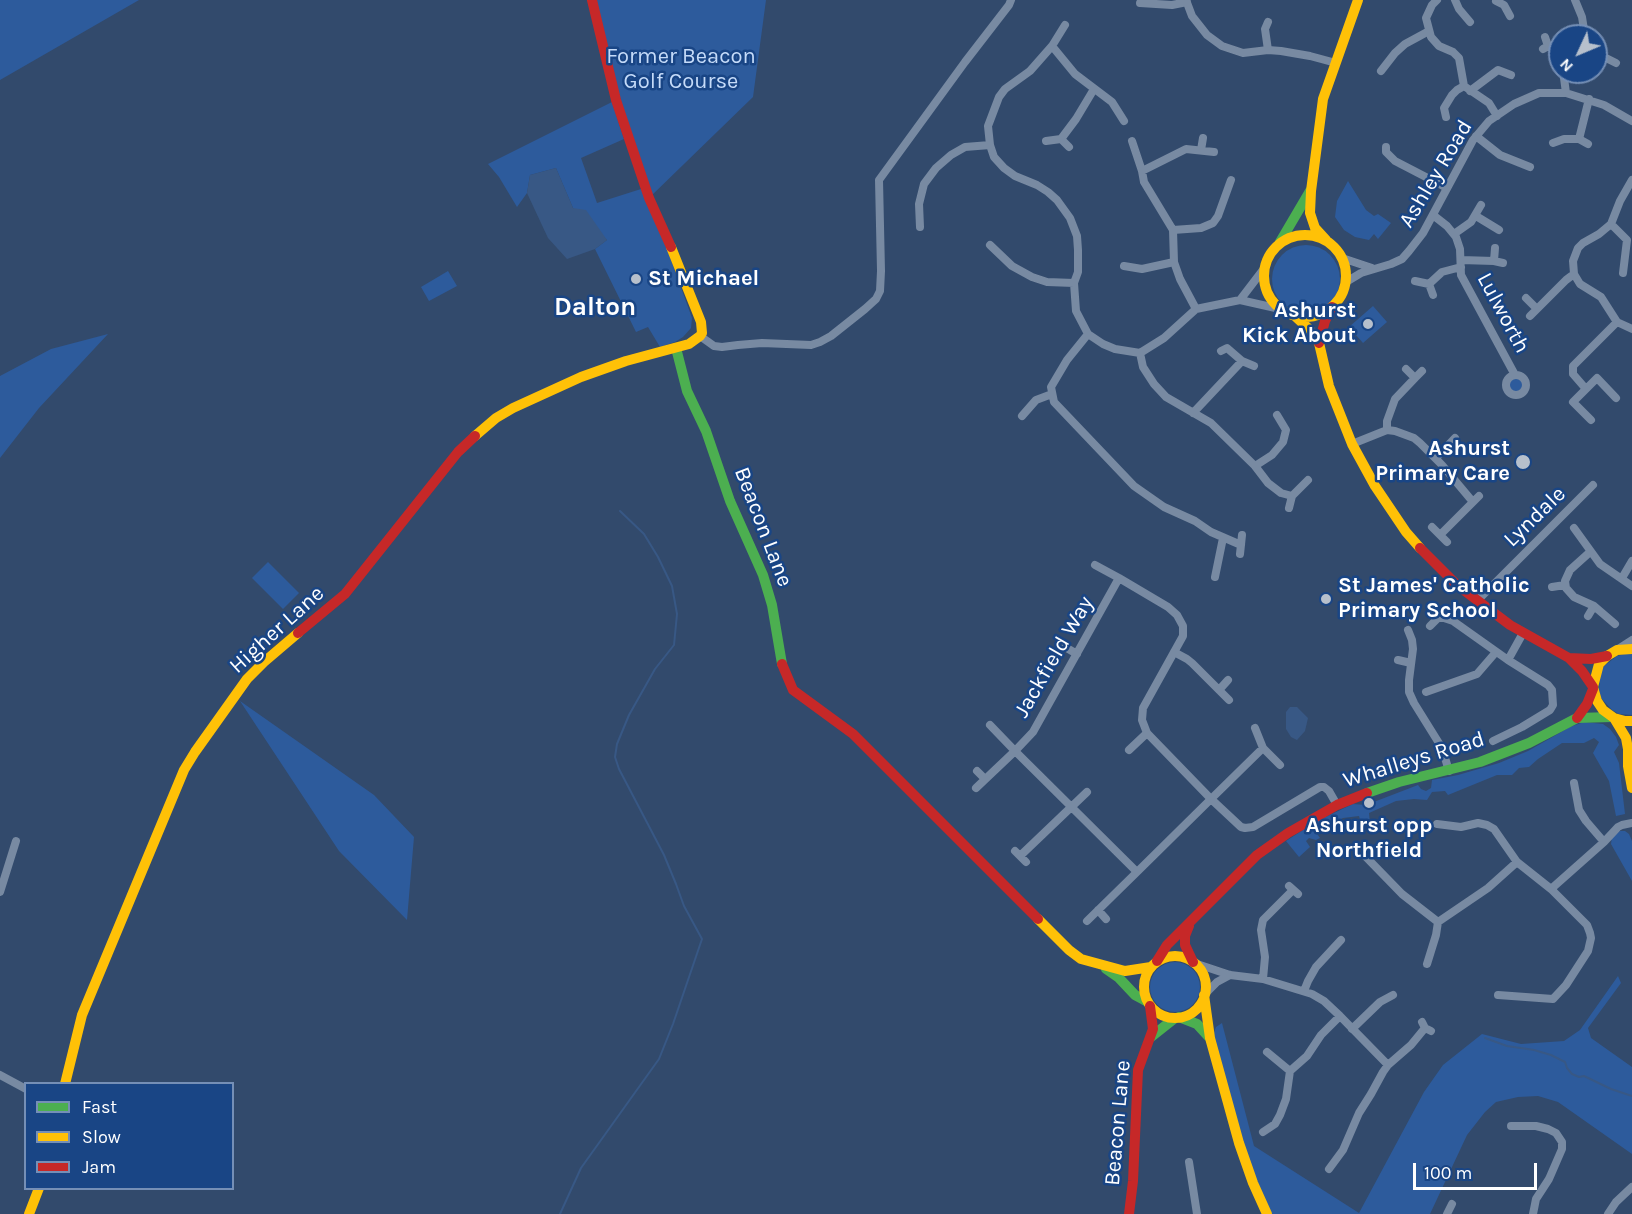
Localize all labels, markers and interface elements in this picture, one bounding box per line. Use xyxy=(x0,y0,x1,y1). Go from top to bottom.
north arrow xyxy=(1548,24,1608,84)
park label: Former Beacon Golf Course xyxy=(606,44,756,96)
text: N xyxy=(1555,55,1577,76)
street label: Ashley Road xyxy=(1394,115,1478,233)
place label: St Michael xyxy=(648,266,759,292)
street label: Lulworth xyxy=(1471,268,1535,358)
marker: St Michael xyxy=(629,272,643,286)
district label: Dalton xyxy=(554,292,636,324)
place label: Ashurst Kick About xyxy=(1242,298,1356,350)
marker: Ashurst Kick About xyxy=(1361,317,1375,331)
place label: Ashurst Primary Care xyxy=(1375,436,1510,488)
marker: Ashurst Primary Care xyxy=(1514,453,1532,471)
street label: Beacon Lane xyxy=(728,463,798,591)
street label: Lyndale xyxy=(1499,481,1571,553)
place label: St James' Catholic Primary School xyxy=(1338,573,1530,624)
street label: Higher Lane xyxy=(224,581,330,679)
street label: Jackfield Way xyxy=(1009,592,1099,722)
marker: St James' Catholic Primary School xyxy=(1319,592,1333,606)
street label: Whalleys Road xyxy=(1340,726,1488,794)
marker: Ashurst opp Northfield xyxy=(1362,796,1376,810)
place label: Ashurst opp Northfield xyxy=(1306,813,1432,864)
street label: Beacon Lane xyxy=(1099,1059,1137,1187)
legend xyxy=(24,1082,234,1190)
text: Fast xyxy=(82,1096,117,1118)
text: Slow xyxy=(82,1126,121,1148)
scale bar xyxy=(1416,1151,1540,1189)
text: Jam xyxy=(82,1156,116,1178)
text: 100 m xyxy=(1424,1162,1472,1184)

